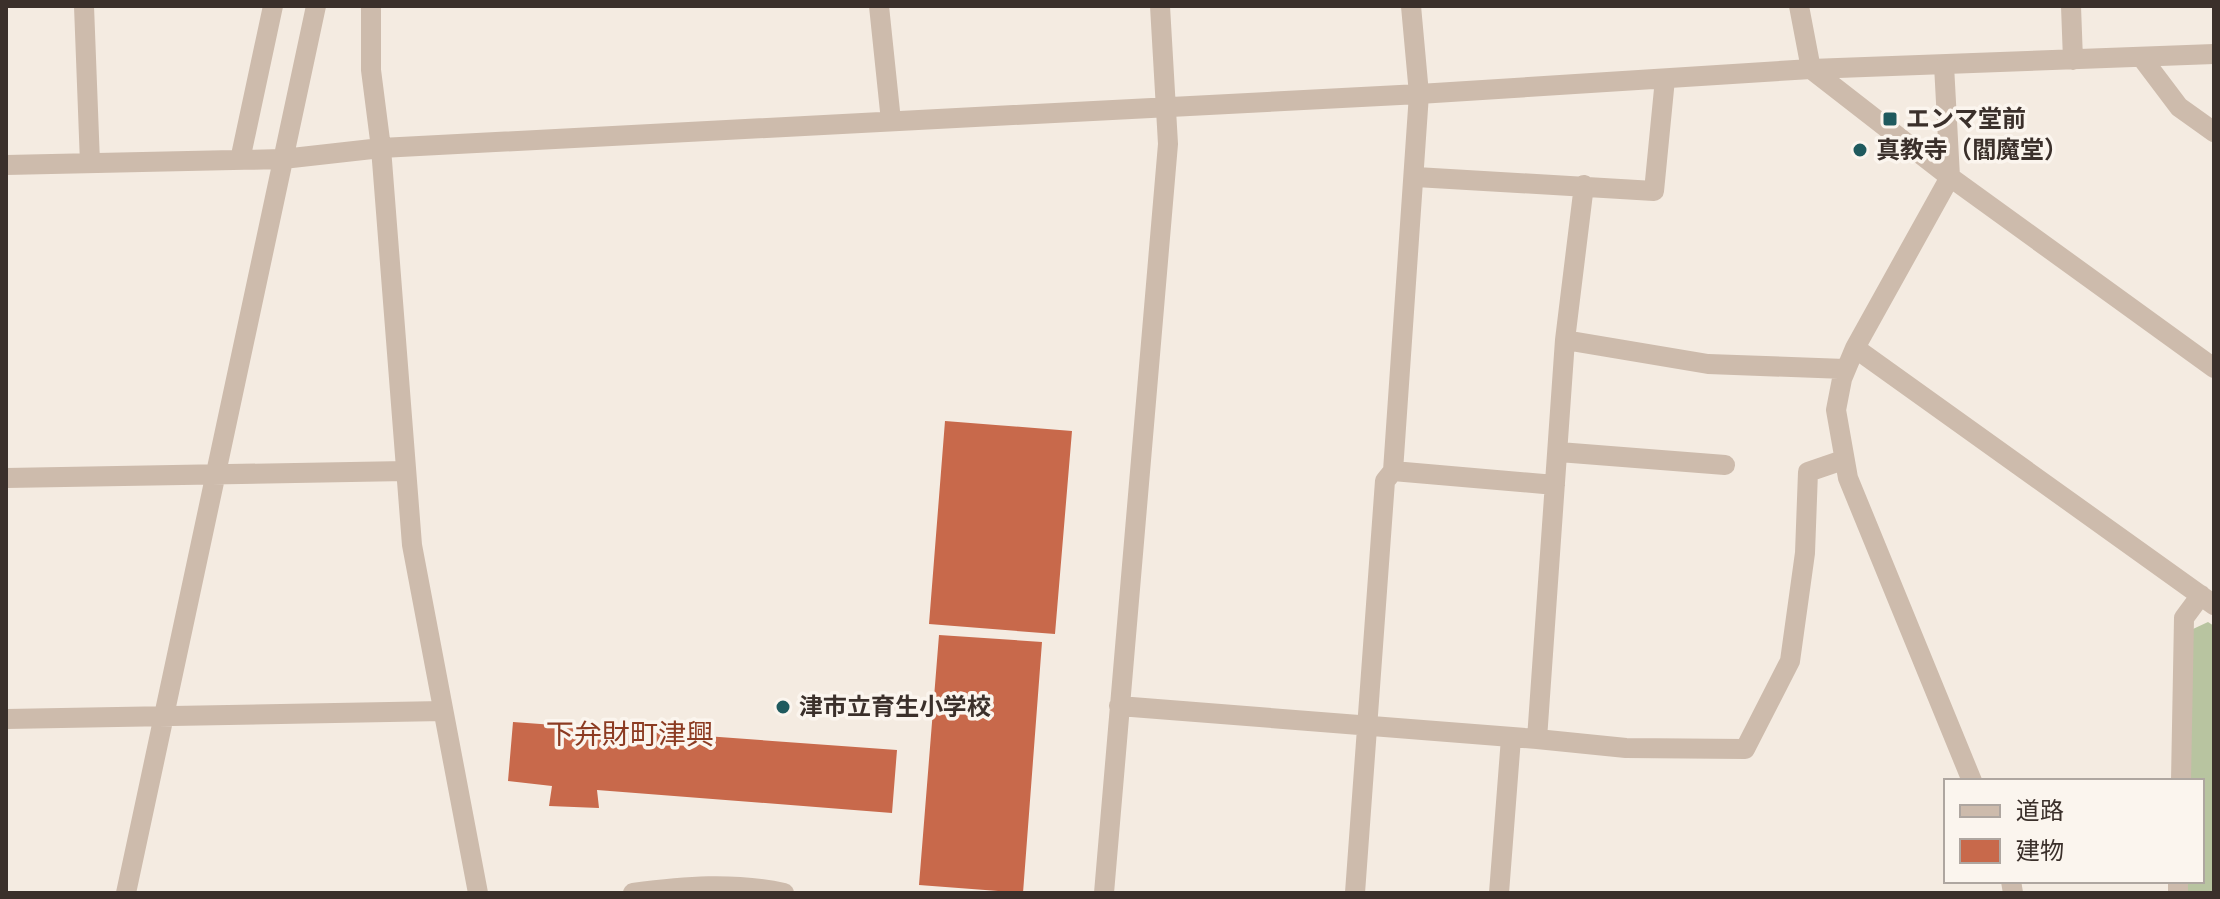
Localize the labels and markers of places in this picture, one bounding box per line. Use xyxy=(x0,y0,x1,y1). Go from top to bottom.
place label: エンマ堂前 xyxy=(1906,103,2026,134)
marker: エンマ堂前 xyxy=(1881,110,1899,128)
place label: 真教寺（閻魔堂） xyxy=(1876,134,2068,165)
marker: 真教寺（閻魔堂） xyxy=(1851,141,1869,159)
place label: 津市立育生小学校 xyxy=(799,691,991,722)
marker: 津市立育生小学校 xyxy=(774,698,792,716)

